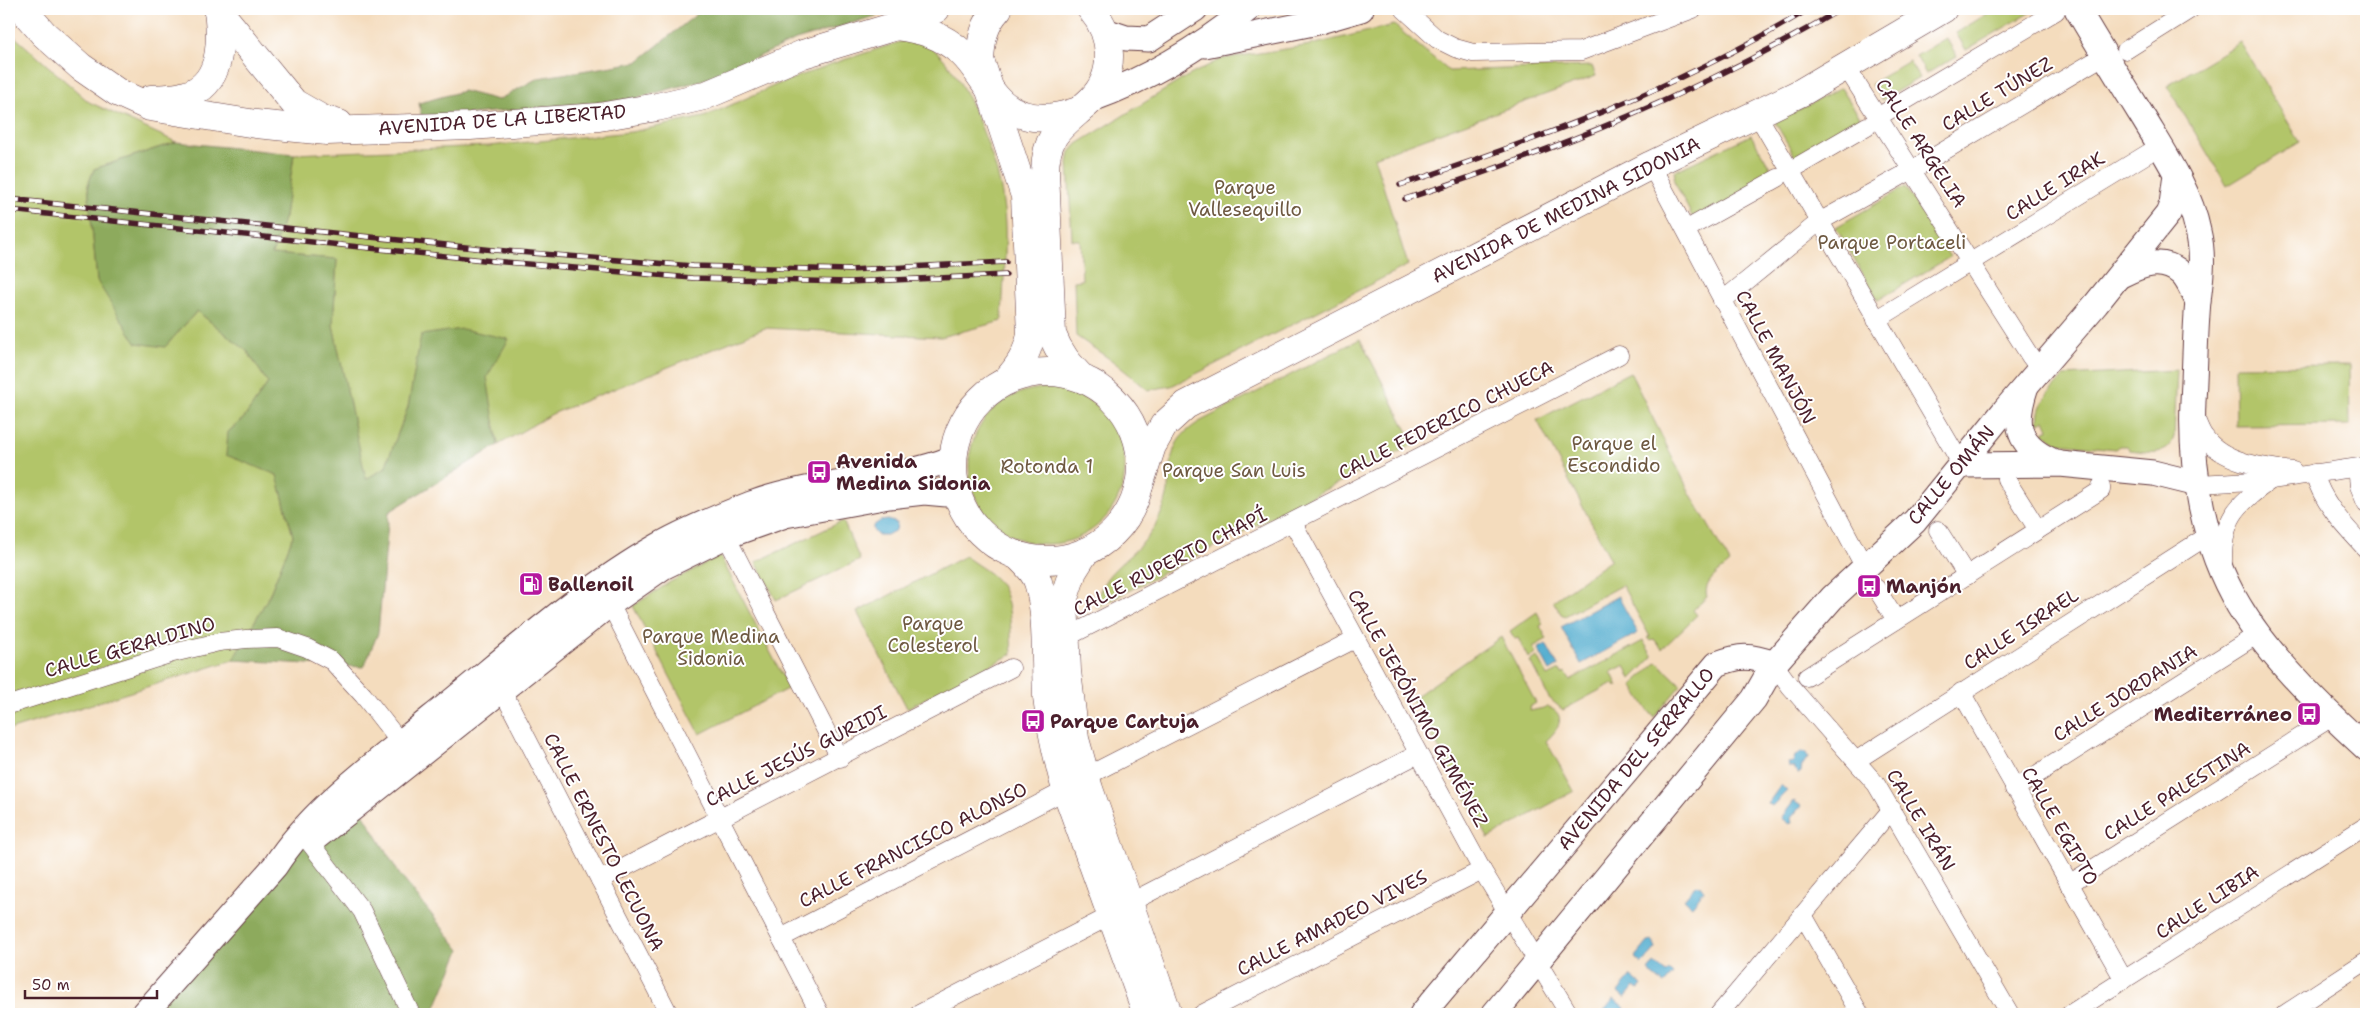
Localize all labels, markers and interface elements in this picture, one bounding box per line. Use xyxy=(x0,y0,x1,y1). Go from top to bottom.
street label: CALLE TÚNEZ xyxy=(1937,50,2057,137)
street label: CALLE ARGELIA xyxy=(1870,74,1972,213)
street label: AVENIDA DE LA LIBERTAD xyxy=(377,99,627,141)
street label: AVENIDA DE MEDINA SIDONIA xyxy=(1427,131,1705,289)
street label: CALLE IRAK xyxy=(2001,146,2109,226)
park label: Parque Vallesequillo xyxy=(1188,175,1302,222)
park label: Parque Portaceli xyxy=(1817,230,1967,255)
street label: CALLE MANJÓN xyxy=(1730,285,1823,428)
street label: CALLE FEDERICO CHUECA xyxy=(1334,355,1558,485)
street label: CALLE OMÁN xyxy=(1901,419,2000,530)
park label: Parque el Escondido xyxy=(1567,431,1661,478)
place label: Avenida Medina Sidonia xyxy=(836,449,990,496)
park label: Rotonda 1 xyxy=(1001,454,1094,479)
park label: Parque San Luis xyxy=(1162,458,1306,483)
bus stop icon: Avenida Medina Sidonia xyxy=(806,459,832,485)
street label: CALLE RUPERTO CHAPÍ xyxy=(1068,501,1271,622)
fuel station icon: Ballenoil xyxy=(518,571,544,597)
place label: Ballenoil xyxy=(548,572,634,597)
bus stop icon: Manjón xyxy=(1856,573,1882,599)
place label: Manjón xyxy=(1886,574,1962,599)
street label: CALLE ISRAEL xyxy=(1959,583,2083,675)
street label: CALLE JERÓNIMO GIMÉNEZ xyxy=(1342,584,1495,831)
street label: CALLE GERALDINO xyxy=(42,611,218,683)
park label: Parque Colesterol xyxy=(887,611,979,658)
park label: Parque Medina Sidonia xyxy=(642,624,780,671)
street label: CALLE JORDANIA xyxy=(2048,638,2202,747)
street label: AVENIDA DEL SERRALLO xyxy=(1552,662,1720,856)
street label: CALLE JESÚS GURIDI xyxy=(701,699,891,813)
bus stop icon: Mediterráneo xyxy=(2296,701,2322,727)
place label: Mediterráneo xyxy=(2154,702,2292,727)
bus stop icon: Parque Cartuja xyxy=(1020,708,1046,734)
place label: Parque Cartuja xyxy=(1050,709,1199,734)
street label: CALLE ERNESTO LECUONA xyxy=(538,729,670,955)
street label: CALLE PALESTINA xyxy=(2099,736,2255,846)
street label: CALLE EGIPTO xyxy=(2016,762,2104,890)
street label: CALLE IRÁN xyxy=(1881,764,1962,876)
street label: CALLE FRANCISCO ALONSO xyxy=(795,776,1031,914)
street label: CALLE LIBIA xyxy=(2151,859,2264,945)
street label: CALLE AMADEO VIVES xyxy=(1233,864,1431,982)
scale bar xyxy=(25,968,158,1000)
text: 50 m xyxy=(32,975,70,995)

